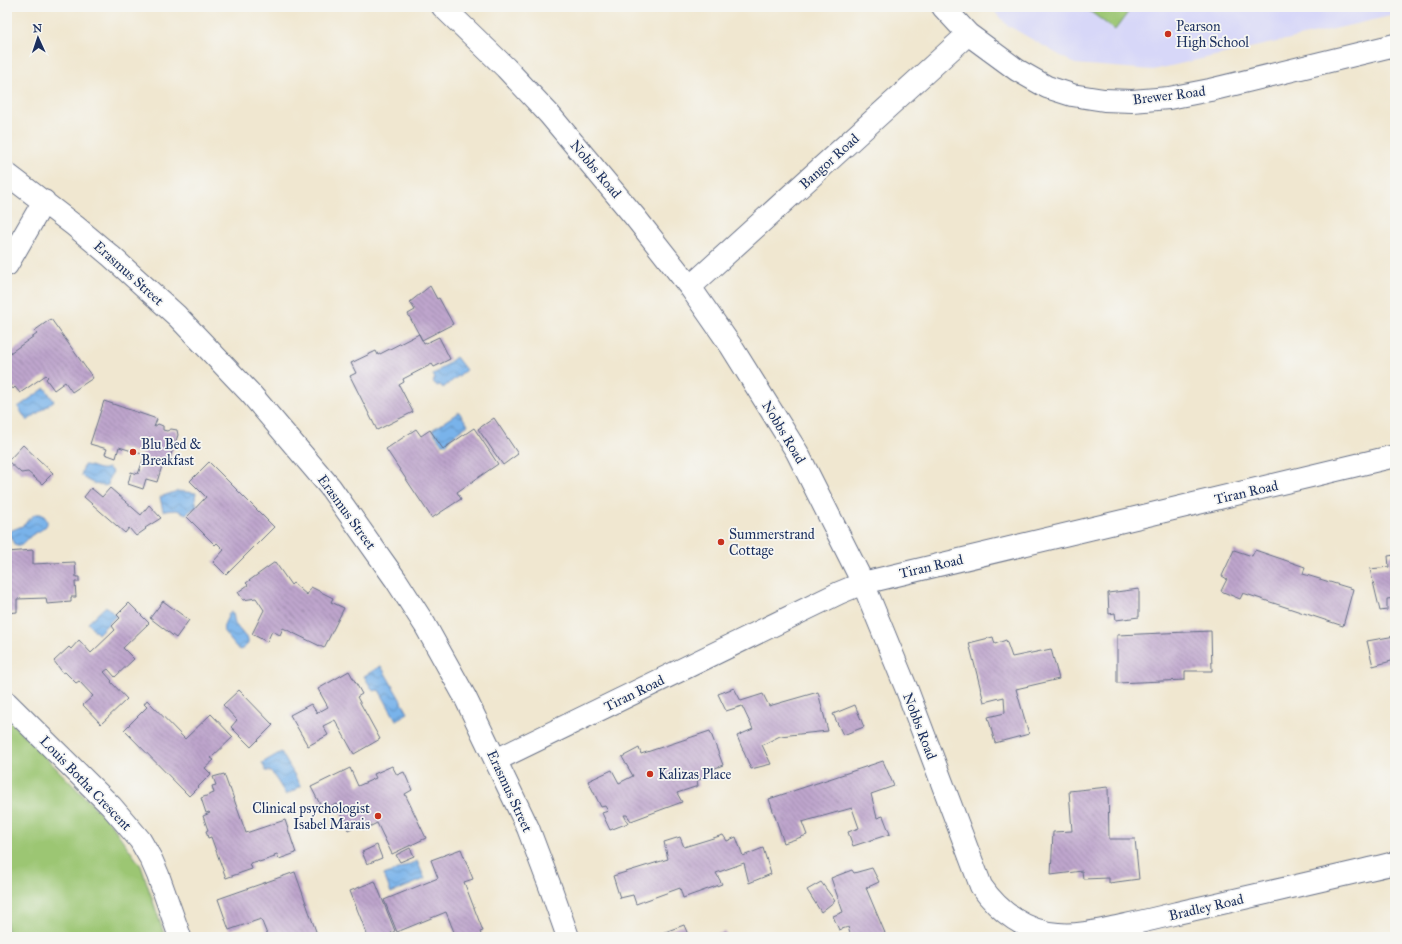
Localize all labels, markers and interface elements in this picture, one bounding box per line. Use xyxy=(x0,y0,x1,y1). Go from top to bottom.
north arrow xyxy=(18,18,58,58)
place label: Pearson High School xyxy=(1176,18,1249,51)
text: N xyxy=(32,22,43,35)
marker: Pearson High School xyxy=(1163,29,1173,39)
street label: Brewer Road xyxy=(1132,83,1206,108)
street label: Bangor Road xyxy=(796,130,863,193)
street label: Nobbs Road xyxy=(566,137,625,202)
street label: Erasmus Street xyxy=(90,237,167,309)
street label: Nobbs Road xyxy=(758,398,809,467)
place label: Blu Bed & Breakfast xyxy=(141,436,202,469)
marker: Blu Bed & Breakfast xyxy=(128,447,138,457)
street label: Erasmus Street xyxy=(314,472,379,553)
street label: Tiran Road xyxy=(1213,477,1280,508)
place label: Summerstrand Cottage xyxy=(729,526,815,559)
marker: Summerstrand Cottage xyxy=(716,537,726,547)
street label: Tiran Road xyxy=(898,551,965,582)
street label: Tiran Road xyxy=(601,672,667,715)
street label: Nobbs Road xyxy=(899,690,940,762)
street label: Louis Botha Crescent xyxy=(36,733,135,834)
street label: Erasmus Street xyxy=(483,748,536,835)
place label: Kalizas Place xyxy=(658,766,732,783)
marker: Kalizas Place xyxy=(645,769,655,779)
place label: Clinical psychologist Isabel Marais xyxy=(252,800,370,833)
marker: Clinical psychologist Isabel Marais xyxy=(373,811,383,821)
street label: Bradley Road xyxy=(1167,891,1245,924)

